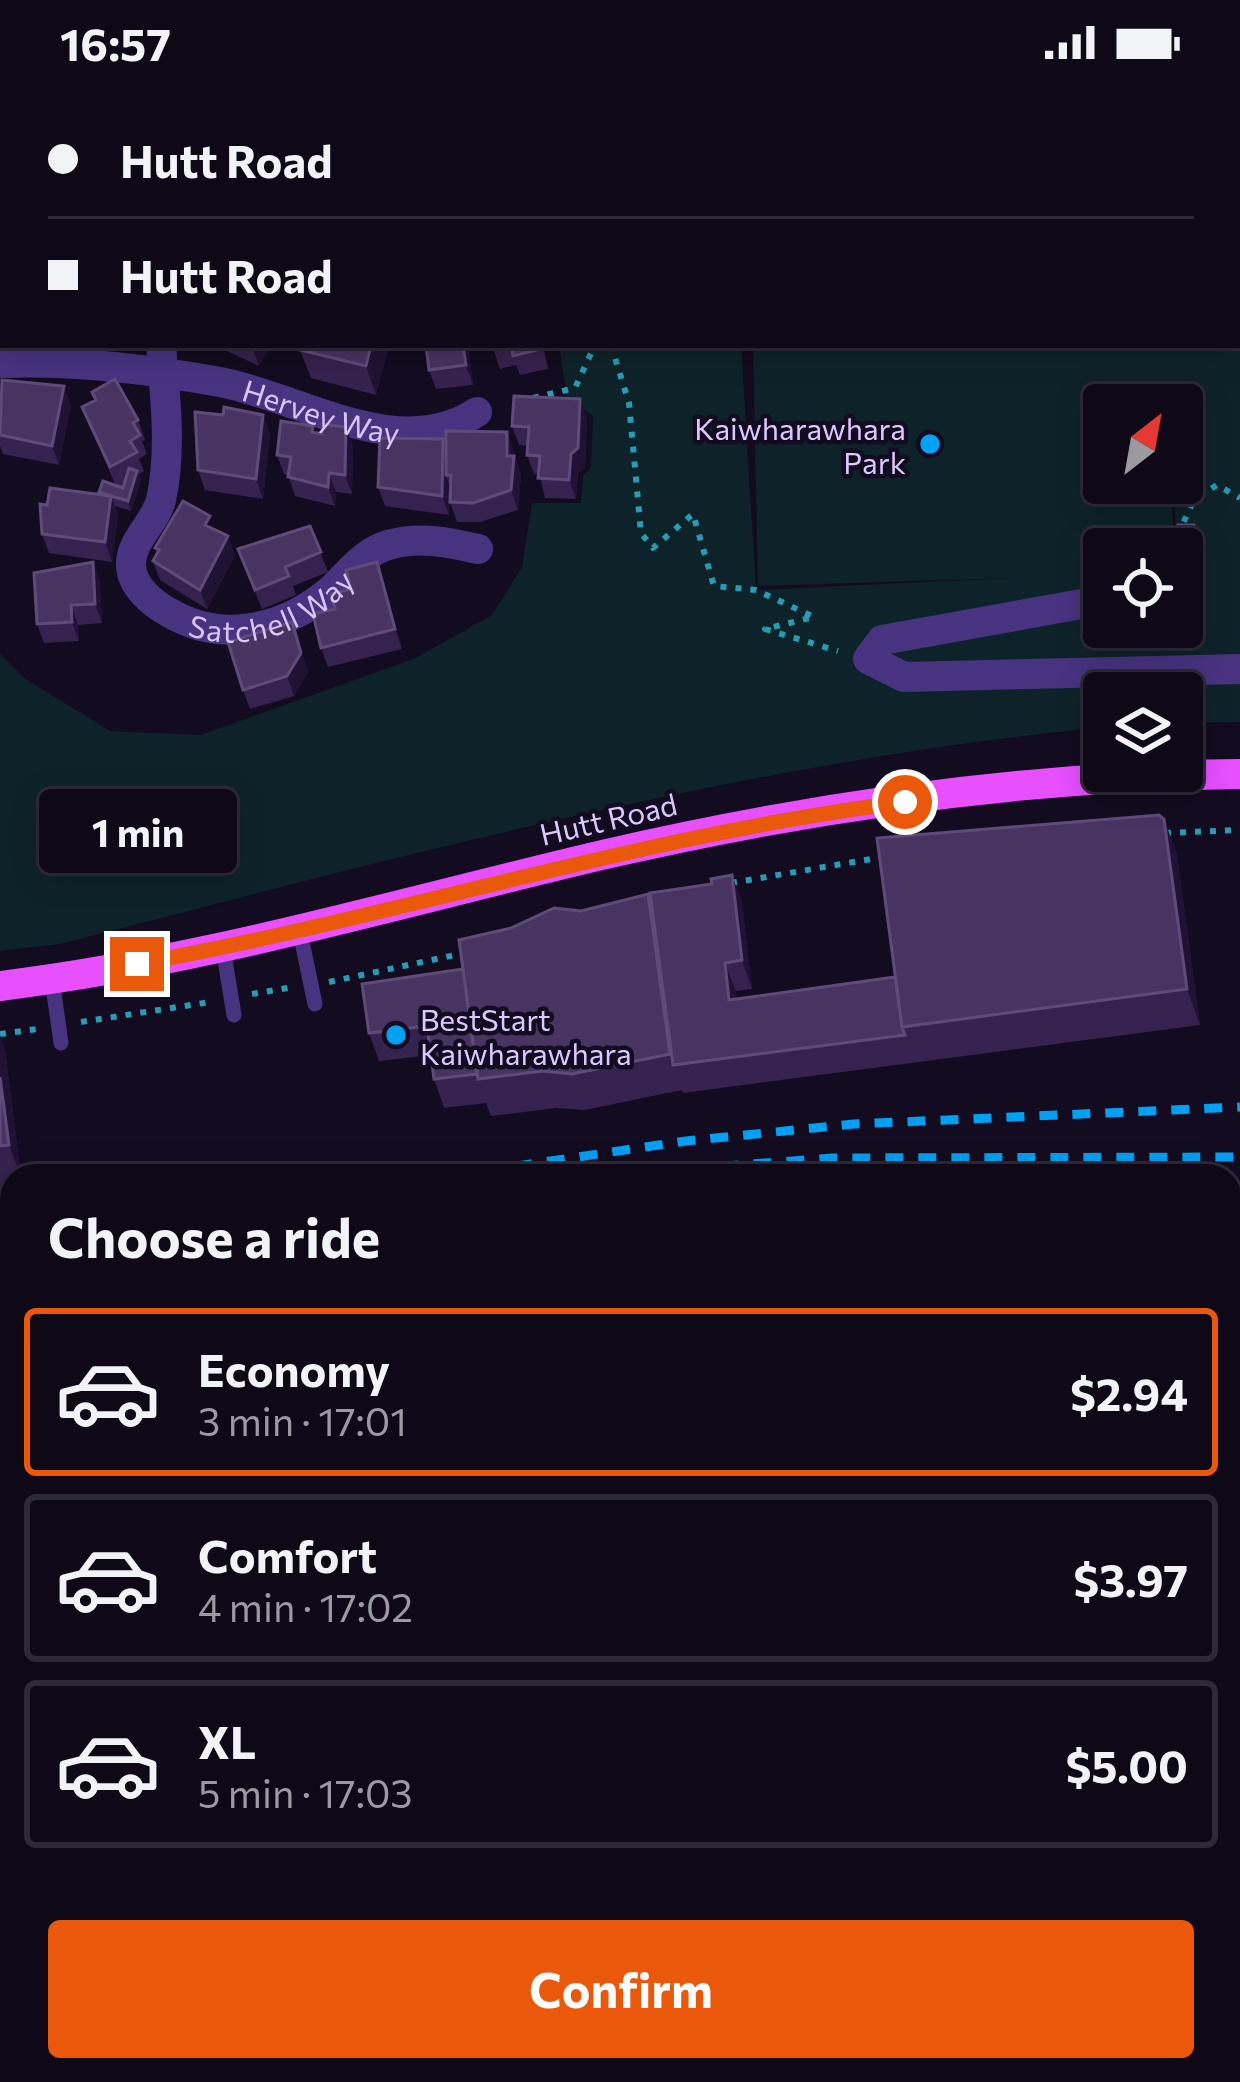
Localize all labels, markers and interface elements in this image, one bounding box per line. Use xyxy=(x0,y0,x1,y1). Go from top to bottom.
text: 16:57 xyxy=(60,15,171,70)
text: Hutt Road xyxy=(120,132,332,187)
text: Hutt Road xyxy=(120,247,332,302)
street label: Hervey Way xyxy=(239,370,402,450)
north arrow xyxy=(1083,384,1203,504)
map controls xyxy=(1083,384,1203,792)
place label: Kaiwharawhara Park xyxy=(694,409,906,480)
marker: Kaiwharawhara Park xyxy=(917,431,943,457)
button: locate xyxy=(1083,528,1203,648)
street label: Satchell Way xyxy=(185,561,360,648)
button: layers xyxy=(1083,672,1203,792)
route start xyxy=(878,775,932,829)
street label: Hutt Road xyxy=(536,784,680,852)
callout: 1 min xyxy=(38,790,236,874)
text: 1 min xyxy=(92,807,184,855)
route end xyxy=(110,937,164,991)
place label: BestStart Kaiwharawhara xyxy=(420,1000,632,1071)
marker: BestStart Kaiwharawhara xyxy=(383,1022,409,1048)
text: Choose a ride xyxy=(48,1203,380,1269)
icon: car xyxy=(54,1338,162,1446)
text: Economy xyxy=(198,1341,390,1396)
text: $2.94 xyxy=(1070,1365,1188,1420)
text: 3 min · 17:01 xyxy=(198,1396,407,1444)
icon: car xyxy=(54,1524,162,1632)
text: Comfort xyxy=(198,1527,377,1582)
text: $3.97 xyxy=(1073,1551,1188,1606)
text: 4 min · 17:02 xyxy=(198,1582,413,1630)
icon: car xyxy=(54,1710,162,1818)
text: XL xyxy=(198,1713,256,1768)
text: $5.00 xyxy=(1065,1737,1188,1792)
text: 5 min · 17:03 xyxy=(198,1768,412,1816)
button: Confirm xyxy=(48,1920,1194,2058)

